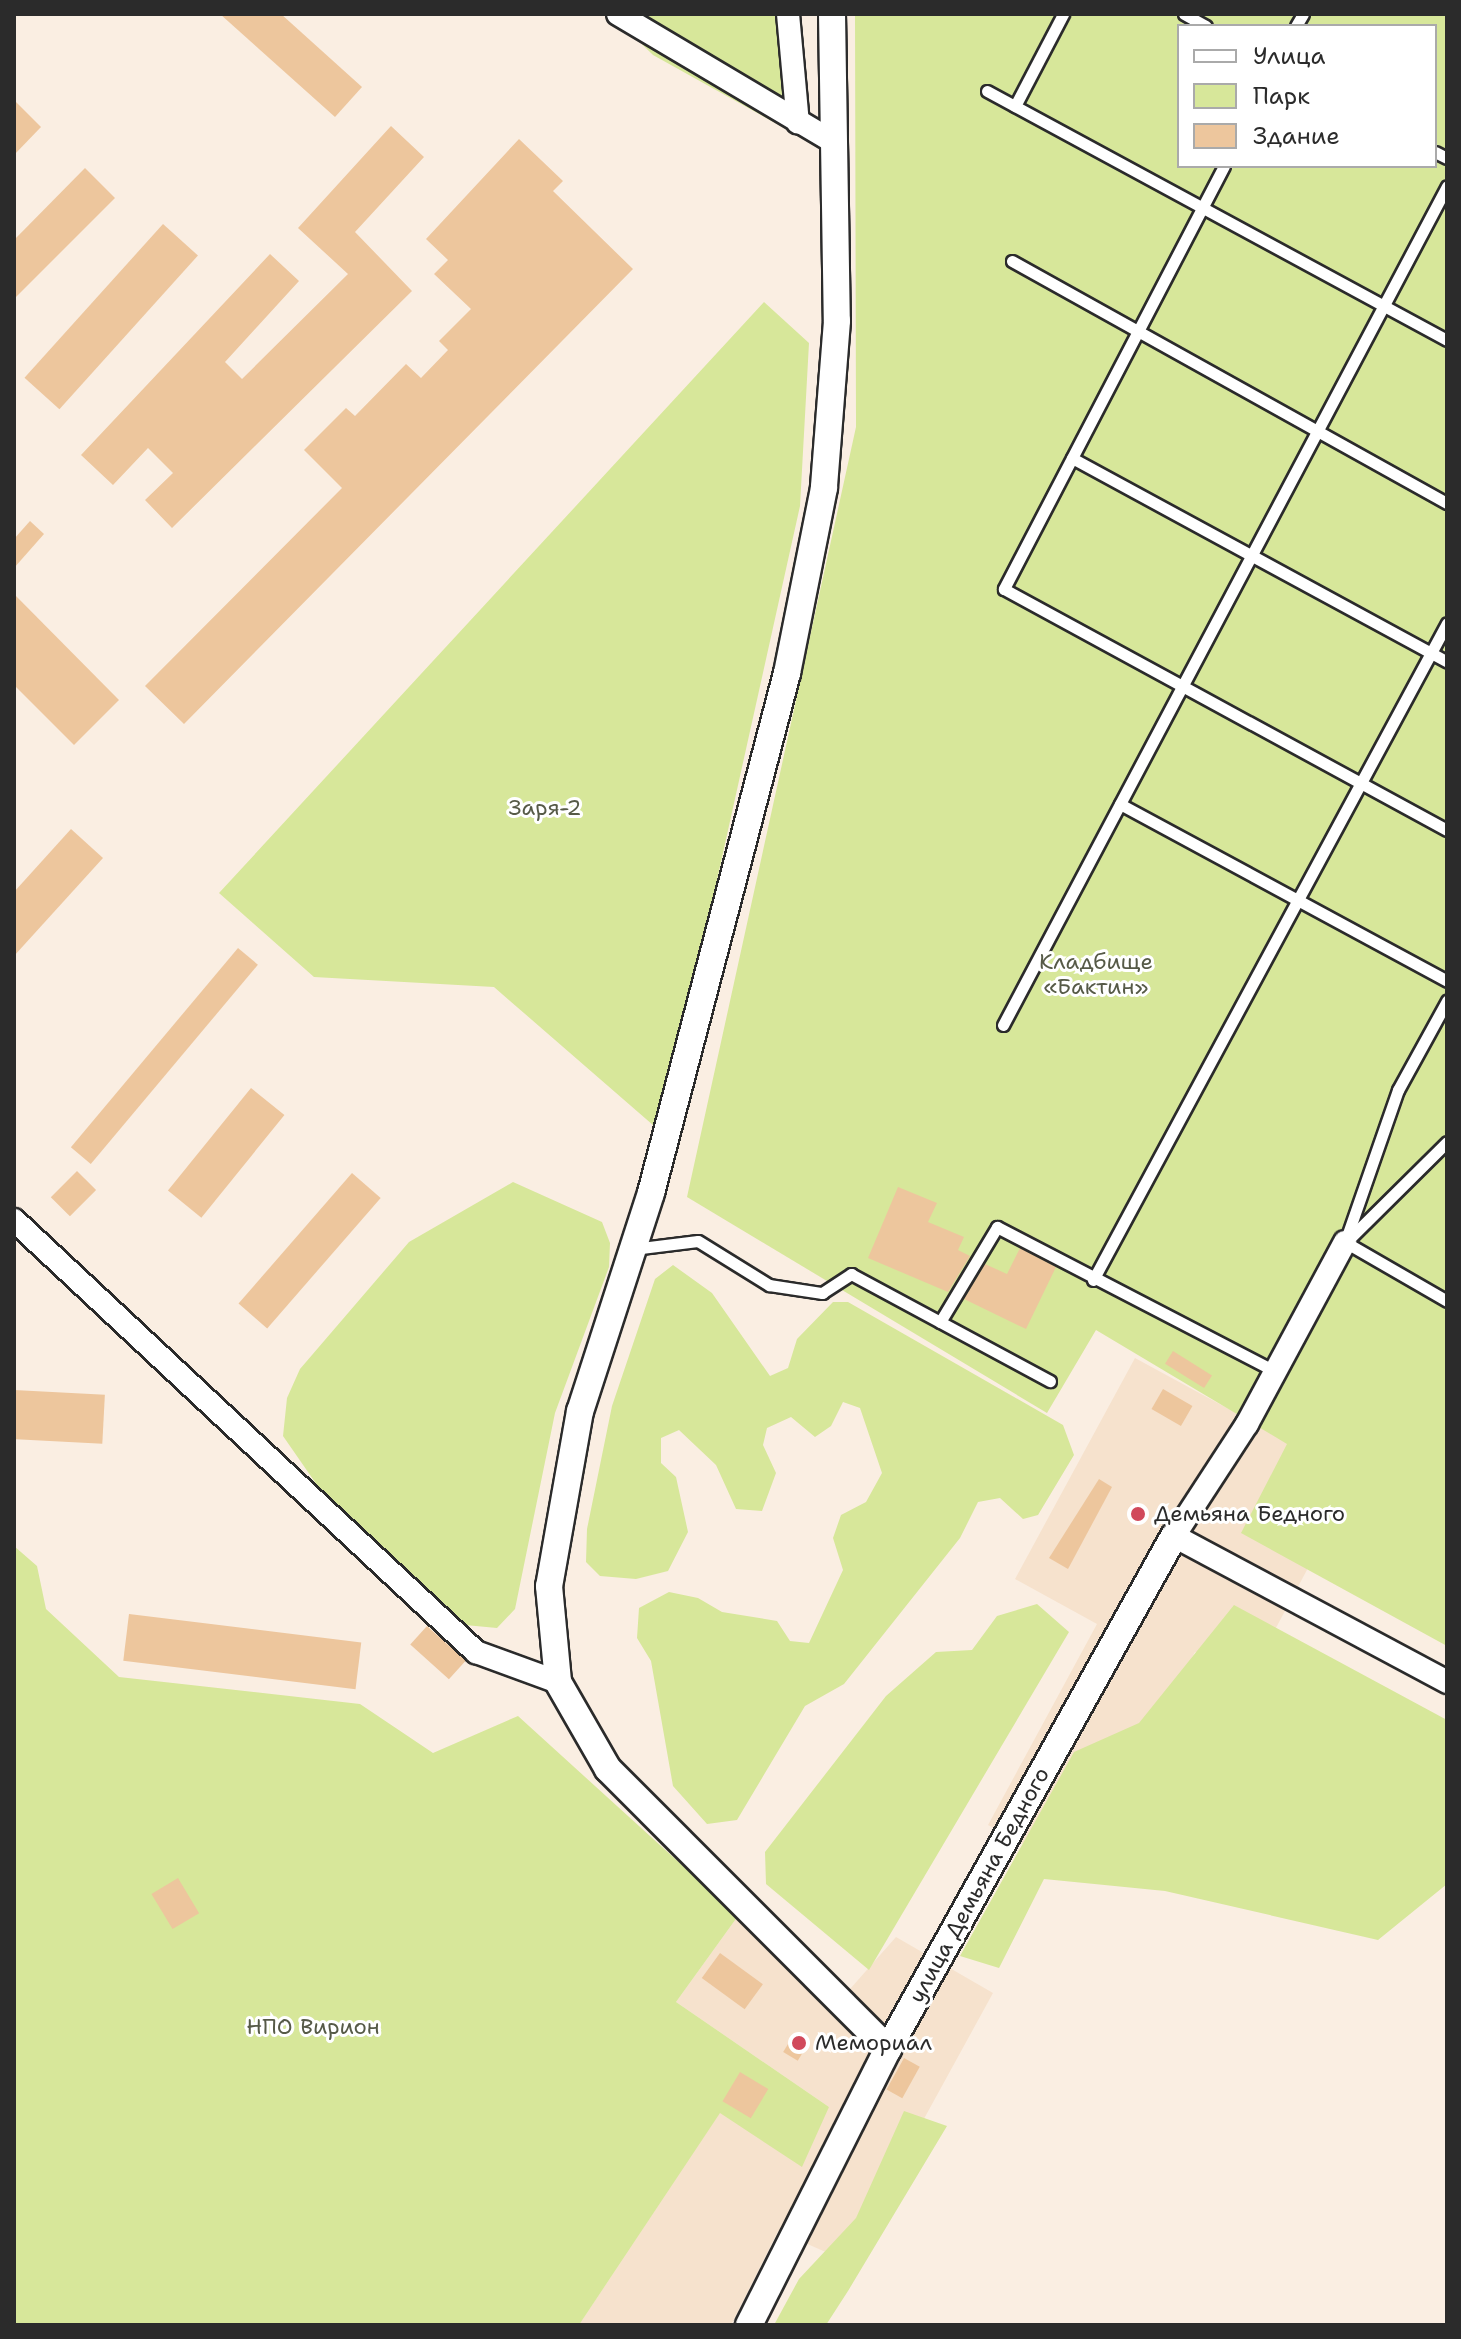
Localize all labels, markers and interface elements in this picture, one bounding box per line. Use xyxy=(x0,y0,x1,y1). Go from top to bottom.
legend xyxy=(1177,24,1437,168)
text: Улица xyxy=(1253,40,1326,72)
text: Парк xyxy=(1253,80,1310,112)
text: Здание xyxy=(1253,120,1340,152)
park label: Заря-2 xyxy=(508,795,582,821)
park label: Кладбище «Бактин» xyxy=(1039,948,1153,1000)
place label: Демьяна Бедного xyxy=(1154,1501,1345,1527)
marker: Демьяна Бедного xyxy=(1129,1505,1147,1523)
street label: улица Демьяна Бедного xyxy=(903,1763,1055,2007)
park label: НПО Вирион xyxy=(246,2014,380,2040)
place label: Мемориал xyxy=(815,2030,932,2056)
marker: Мемориал xyxy=(790,2034,808,2052)

